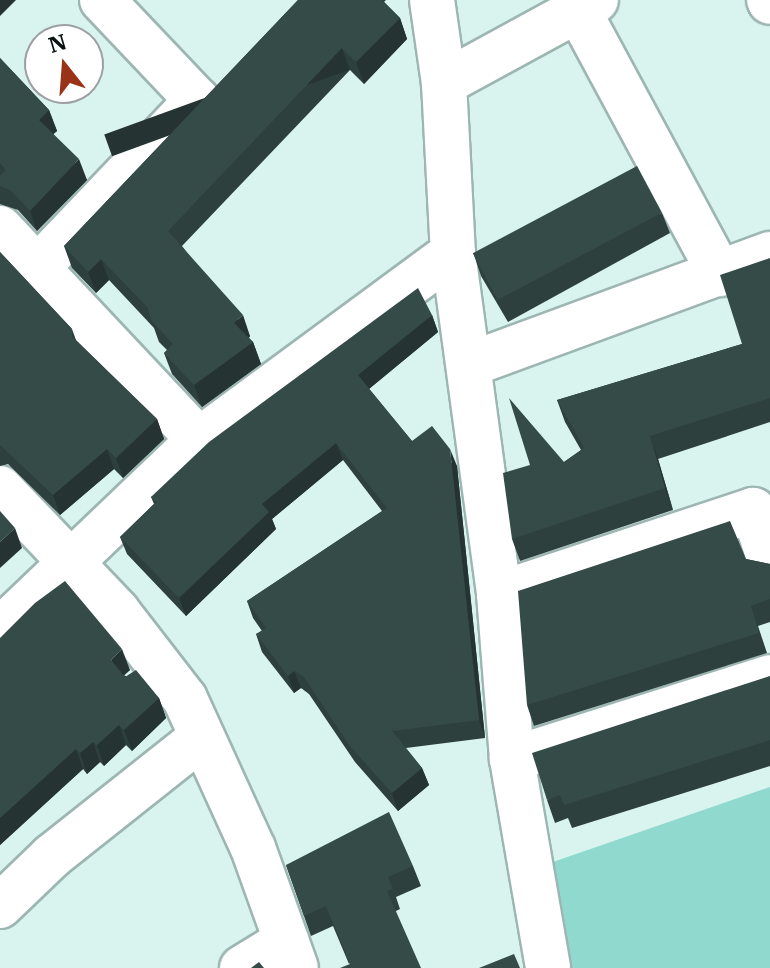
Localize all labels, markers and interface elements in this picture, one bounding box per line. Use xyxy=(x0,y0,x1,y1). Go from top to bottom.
north arrow xyxy=(24,24,104,104)
text: N xyxy=(45,26,70,59)

